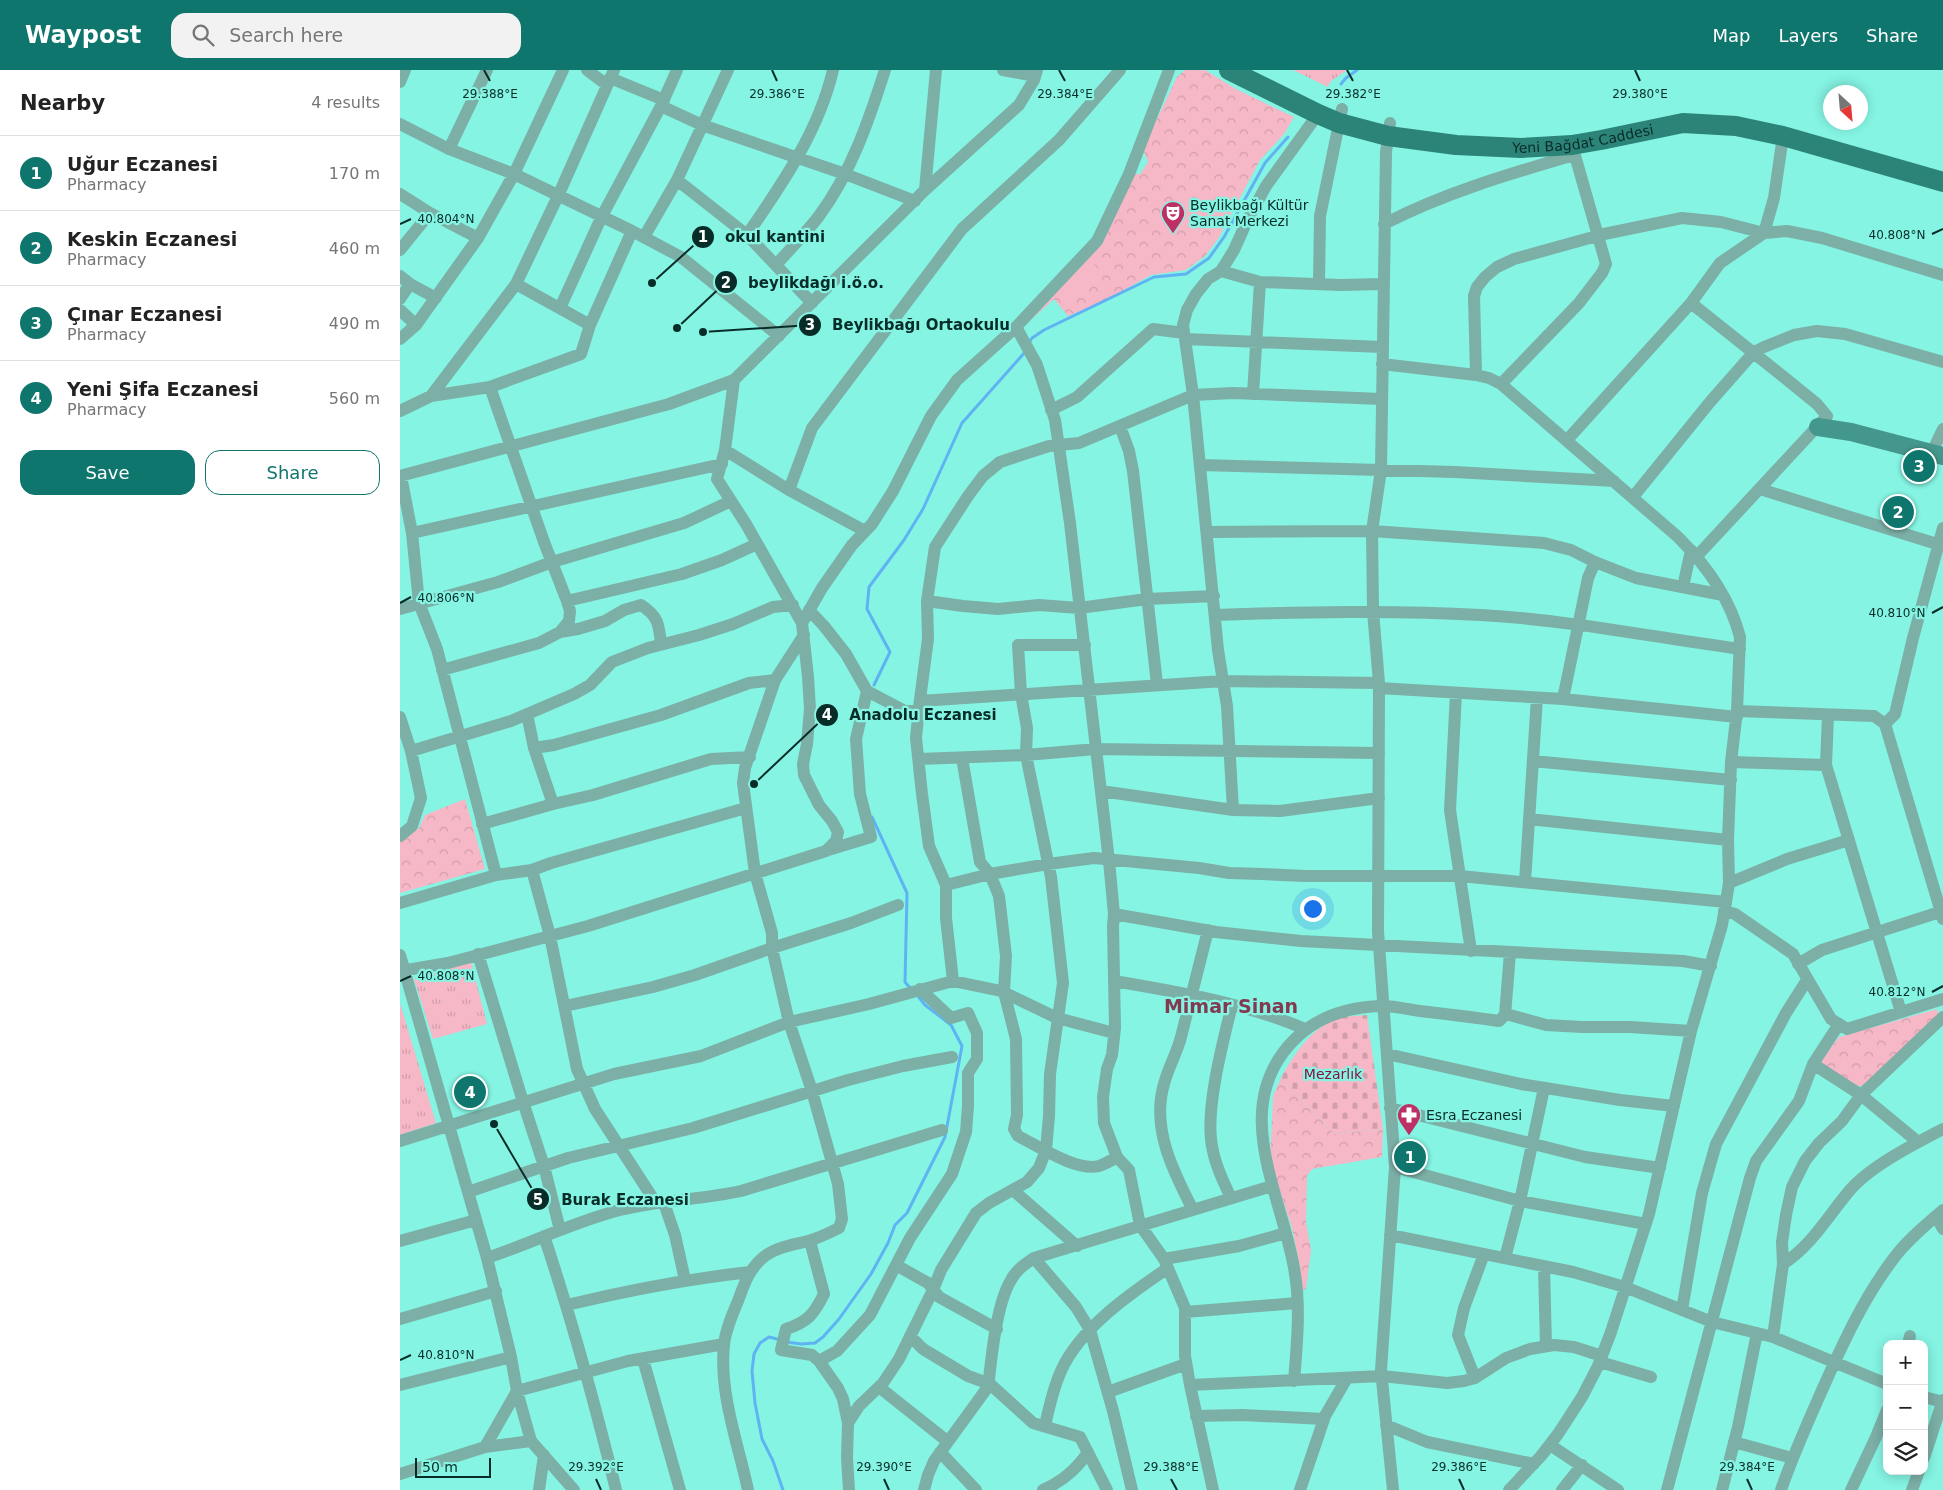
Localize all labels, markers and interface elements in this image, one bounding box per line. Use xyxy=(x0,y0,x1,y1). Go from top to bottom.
search box xyxy=(171,13,521,58)
text: Waypost xyxy=(25,21,141,49)
icon: search xyxy=(189,21,217,49)
text: Search here xyxy=(229,24,343,46)
text: Map xyxy=(1712,25,1750,46)
text: Layers xyxy=(1778,25,1838,46)
text: Share xyxy=(1866,25,1918,46)
north arrow xyxy=(1823,85,1868,130)
text: 29.388°E xyxy=(462,87,518,101)
text: 29.386°E xyxy=(749,87,805,101)
text: 29.384°E xyxy=(1037,87,1093,101)
text: 29.382°E xyxy=(1325,87,1381,101)
text: 29.380°E xyxy=(1612,87,1668,101)
text: Nearby xyxy=(20,91,105,115)
text: 4 results xyxy=(311,93,380,112)
street label: Yeni Bağdat Caddesi xyxy=(1511,121,1655,156)
text: Uğur Eczanesi xyxy=(67,153,218,175)
text: 1 xyxy=(30,164,42,183)
text: 170 m xyxy=(329,164,380,183)
text: Pharmacy xyxy=(67,175,147,194)
place label: Beylikbağı Kültür Sanat Merkezi xyxy=(1190,197,1309,229)
theatre icon: Beylikbağı Kültür Sanat Merkezi xyxy=(1160,200,1186,234)
text: 40.804°N xyxy=(418,212,474,226)
callout: okul kantini xyxy=(690,222,835,252)
text: Keskin Eczanesi xyxy=(67,228,237,250)
text: 1 xyxy=(698,228,708,246)
text: okul kantini xyxy=(725,228,825,246)
text: 40.808°N xyxy=(1869,228,1925,242)
text: 2 xyxy=(30,239,42,258)
text: 460 m xyxy=(329,239,380,258)
text: Pharmacy xyxy=(67,250,147,269)
callout: beylikdağı i.ö.o. xyxy=(713,267,894,297)
text: 2 xyxy=(721,274,731,292)
text: beylikdağı i.ö.o. xyxy=(748,274,884,292)
text: Çınar Eczanesi xyxy=(67,303,222,325)
callout: Beylikbağı Ortaokulu xyxy=(798,310,1020,340)
text: 3 xyxy=(30,314,42,333)
text: 490 m xyxy=(329,314,380,333)
text: 3 xyxy=(805,316,815,334)
text: Beylikbağı Ortaokulu xyxy=(832,316,1010,334)
text: Pharmacy xyxy=(67,325,147,344)
text: Yeni Şifa Eczanesi xyxy=(67,378,259,400)
text: 4 xyxy=(30,389,42,408)
text: 560 m xyxy=(329,389,380,408)
text: Pharmacy xyxy=(67,400,147,419)
pin: 3 xyxy=(1903,447,1935,485)
button: Save xyxy=(20,450,195,495)
button: Share xyxy=(205,450,380,495)
pin: 2 xyxy=(1882,493,1914,531)
text: 40.806°N xyxy=(418,591,474,605)
text: 40.810°N xyxy=(1869,606,1925,620)
callout: Anadolu Eczanesi xyxy=(814,700,1007,730)
text: 4 xyxy=(822,706,832,724)
text: Anadolu Eczanesi xyxy=(849,706,997,724)
your location xyxy=(1300,896,1326,922)
text: 40.808°N xyxy=(418,969,474,983)
text: 40.812°N xyxy=(1869,985,1925,999)
district label: Mimar Sinan xyxy=(1164,995,1298,1017)
park label: Mezarlık xyxy=(1304,1066,1363,1082)
pin: 4 xyxy=(454,1073,486,1111)
pharmacy icon: Esra Eczanesi xyxy=(1396,1102,1422,1136)
place label: Esra Eczanesi xyxy=(1426,1107,1522,1123)
pin: 1 xyxy=(1394,1138,1426,1176)
callout: Burak Eczanesi xyxy=(526,1184,699,1214)
text: 5 xyxy=(533,1191,543,1209)
text: Burak Eczanesi xyxy=(561,1191,689,1209)
map controls xyxy=(1883,1340,1928,1475)
button: + xyxy=(1883,1340,1928,1385)
text: 40.810°N xyxy=(418,1348,474,1362)
button: − xyxy=(1883,1385,1928,1430)
button: layers xyxy=(1883,1430,1928,1475)
scale bar xyxy=(415,1455,491,1478)
text: 50 m xyxy=(422,1459,458,1475)
text: 29.392°E xyxy=(568,1460,624,1474)
text: 29.390°E xyxy=(856,1460,912,1474)
text: 29.388°E xyxy=(1143,1460,1199,1474)
text: 29.386°E xyxy=(1431,1460,1487,1474)
text: 29.384°E xyxy=(1719,1460,1775,1474)

